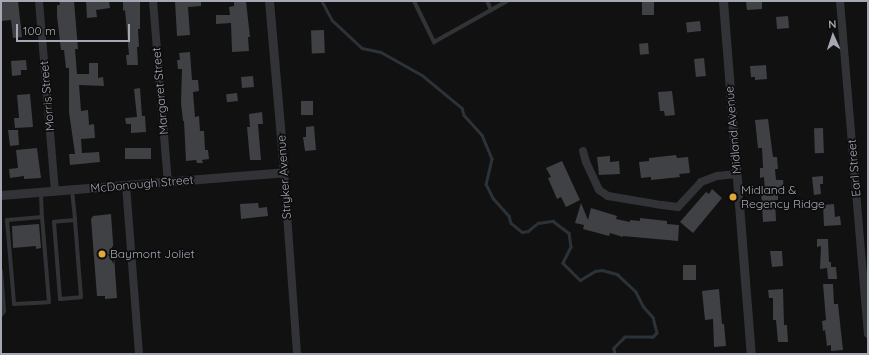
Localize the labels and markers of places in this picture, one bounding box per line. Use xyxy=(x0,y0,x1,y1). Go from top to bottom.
place label: Midland & Regency Ridge xyxy=(741,183,825,211)
marker: Midland & Regency Ridge xyxy=(728,192,738,202)
place label: Baymont Joliet xyxy=(110,247,195,261)
marker: Baymont Joliet xyxy=(97,249,107,259)

